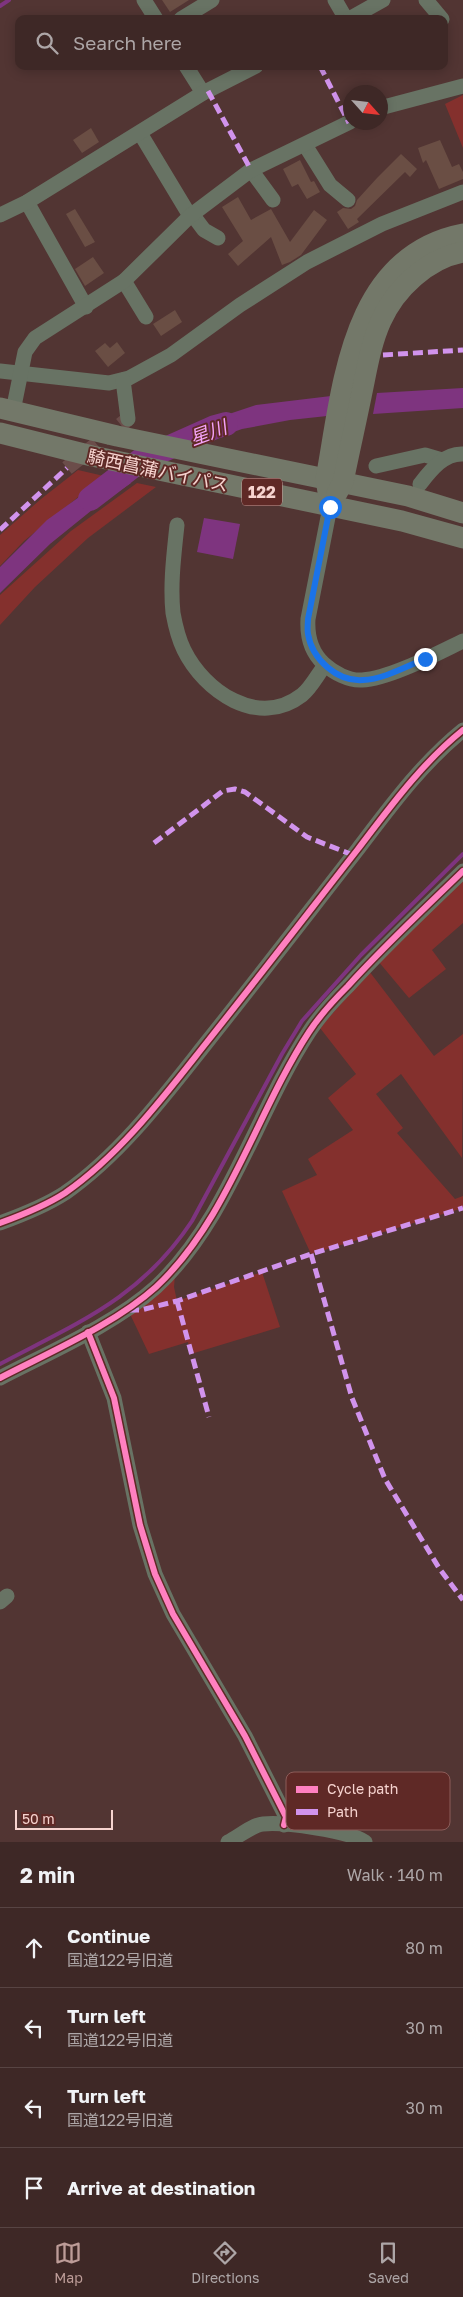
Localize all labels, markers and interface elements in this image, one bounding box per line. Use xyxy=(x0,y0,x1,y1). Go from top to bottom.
search box xyxy=(15,15,448,70)
icon: search xyxy=(33,29,61,57)
text: Search here xyxy=(73,31,182,54)
north arrow xyxy=(343,85,388,130)
water label: 星川 xyxy=(186,414,232,449)
street label: 騎西菖蒲バイパス xyxy=(85,444,231,496)
road number: 122 xyxy=(242,478,282,506)
route start xyxy=(319,496,342,519)
route end xyxy=(414,648,437,671)
legend xyxy=(286,1772,450,1830)
text: Cycle path xyxy=(327,1780,398,1797)
text: Path xyxy=(327,1803,358,1820)
scale bar xyxy=(15,1807,112,1830)
text: 50 m xyxy=(22,1810,55,1827)
text: 2 min xyxy=(20,1862,75,1888)
text: Walk · 140 m xyxy=(347,1865,443,1885)
text: Continue xyxy=(67,1924,150,1947)
icon: ahead xyxy=(20,1934,48,1962)
text: 80 m xyxy=(405,1938,443,1958)
text: 国道122号旧道 xyxy=(67,1950,173,1970)
text: Turn left xyxy=(67,2004,146,2027)
icon: left xyxy=(20,2014,48,2042)
text: 30 m xyxy=(406,2018,443,2038)
text: 国道122号旧道 xyxy=(67,2030,173,2050)
text: Turn left xyxy=(67,2084,146,2107)
icon: left xyxy=(20,2094,48,2122)
text: 30 m xyxy=(406,2098,443,2118)
text: 国道122号旧道 xyxy=(67,2110,173,2130)
icon: arrive xyxy=(20,2174,48,2202)
text: Arrive at destination xyxy=(67,2176,255,2199)
tab: Map xyxy=(54,2239,83,2286)
tab: Directions xyxy=(191,2239,260,2286)
tab: Saved xyxy=(368,2239,409,2286)

